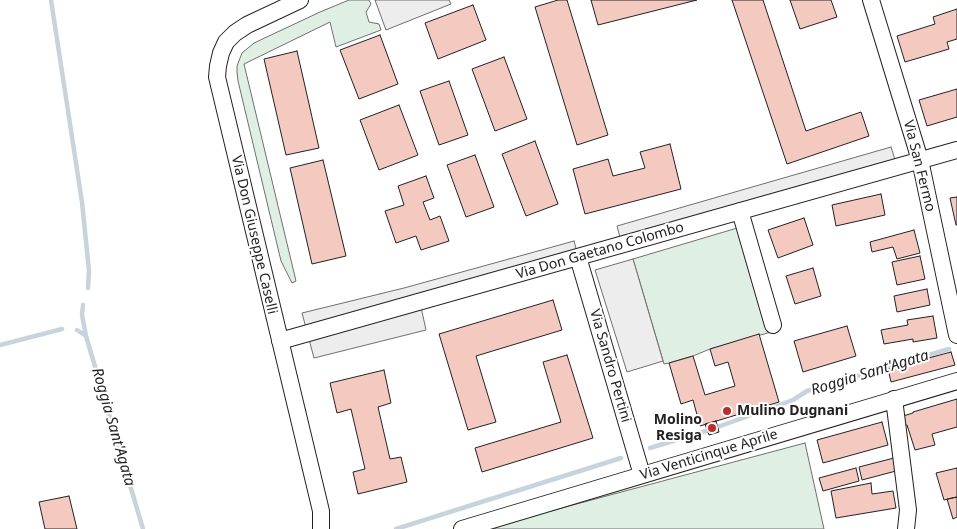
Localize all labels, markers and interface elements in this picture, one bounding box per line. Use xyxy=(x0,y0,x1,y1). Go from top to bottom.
street label: Via San Fermo xyxy=(899,118,939,214)
street label: Via Don Giuseppe Caselli xyxy=(228,154,280,316)
street label: Via Don Gaetano Colombo xyxy=(514,219,686,283)
street label: Via Sandro Pertini xyxy=(586,307,634,425)
water label: Roggia Sant'Agata xyxy=(809,347,931,399)
water label: Roggia Sant'Agata xyxy=(88,366,138,488)
place label: Mulino Dugnani xyxy=(737,403,848,419)
marker: Mulino Dugnani xyxy=(721,405,733,417)
place label: Molino Resiga xyxy=(654,412,702,444)
marker: Molino Resiga xyxy=(706,422,718,434)
street label: Via Venticinque Aprile xyxy=(638,426,780,484)

